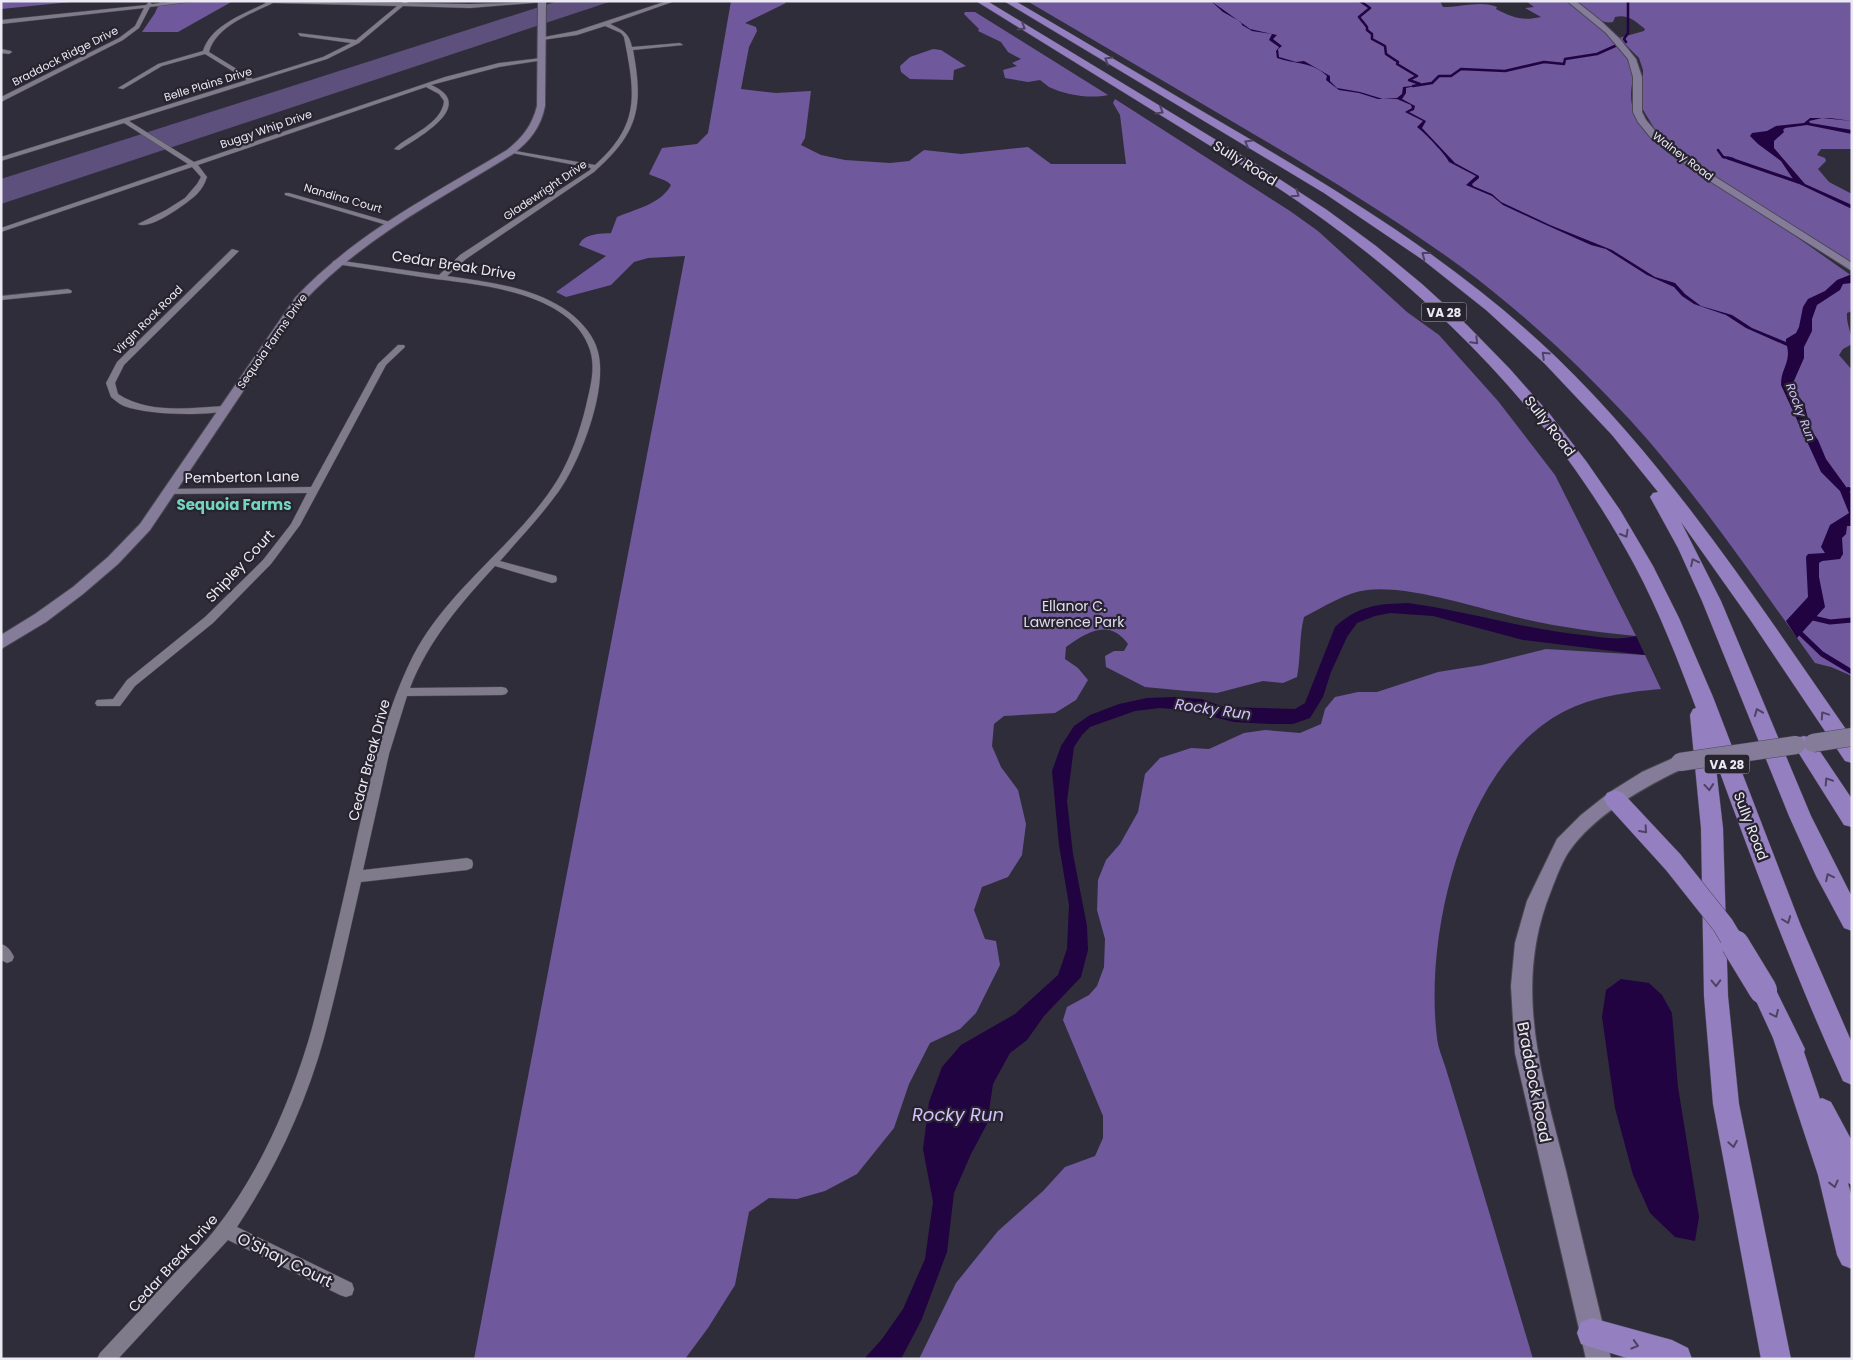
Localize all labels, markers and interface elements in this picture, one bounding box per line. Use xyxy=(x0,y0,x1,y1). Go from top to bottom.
one-way arrow xyxy=(1016,20,1025,30)
street label: Braddock Ridge Drive xyxy=(9,22,121,90)
one-way arrow xyxy=(1104,57,1113,67)
street label: Belle Plains Drive xyxy=(162,63,254,105)
one-way arrow xyxy=(1155,105,1164,115)
street label: Buggy Whip Drive xyxy=(218,106,314,152)
street label: Walney Road xyxy=(1649,128,1717,184)
street label: Sully Road xyxy=(1209,135,1281,191)
one-way arrow xyxy=(1244,139,1253,149)
street label: Gladewright Drive xyxy=(500,156,590,224)
street label: Nandina Court xyxy=(302,179,384,217)
one-way arrow xyxy=(1290,188,1299,198)
street label: Cedar Break Drive xyxy=(391,245,518,285)
one-way arrow xyxy=(1421,252,1431,261)
street label: Virgin Rock Road xyxy=(110,282,186,358)
street label: Sequoia Farms Drive xyxy=(233,290,311,392)
road number: VA 28 xyxy=(1422,302,1466,322)
one-way arrow xyxy=(1470,336,1479,345)
one-way arrow xyxy=(1542,352,1551,361)
water label: Rocky Run xyxy=(1782,380,1820,444)
street label: Sully Road xyxy=(1520,391,1580,461)
street label: Pemberton Lane xyxy=(185,466,300,488)
district label: Sequoia Farms xyxy=(176,494,292,515)
street label: Shipley Court xyxy=(201,525,279,607)
one-way arrow xyxy=(1618,528,1628,537)
one-way arrow xyxy=(1690,558,1700,567)
park label: Ellanor C. Lawrence Park xyxy=(1024,596,1125,632)
water label: Rocky Run xyxy=(1174,693,1252,725)
street label: Cedar Break Drive xyxy=(343,697,395,823)
one-way arrow xyxy=(1753,708,1764,717)
one-way arrow xyxy=(1821,711,1830,721)
road number: VA 28 xyxy=(1704,754,1750,774)
one-way arrow xyxy=(1825,777,1834,787)
one-way arrow xyxy=(1703,783,1714,791)
street label: Sully Road xyxy=(1729,789,1773,863)
one-way arrow xyxy=(1639,825,1648,834)
one-way arrow xyxy=(1825,873,1835,882)
one-way arrow xyxy=(1781,915,1791,924)
one-way arrow xyxy=(1711,980,1721,987)
one-way arrow xyxy=(1768,1009,1779,1018)
street label: Braddock Road xyxy=(1511,1020,1557,1144)
water label: Rocky Run xyxy=(912,1102,1004,1127)
one-way arrow xyxy=(1727,1140,1738,1149)
one-way arrow xyxy=(1828,1179,1839,1188)
street label: Cedar Break Drive xyxy=(124,1209,223,1316)
street label: O'Shay Court xyxy=(233,1227,337,1293)
one-way arrow xyxy=(1631,1339,1639,1349)

